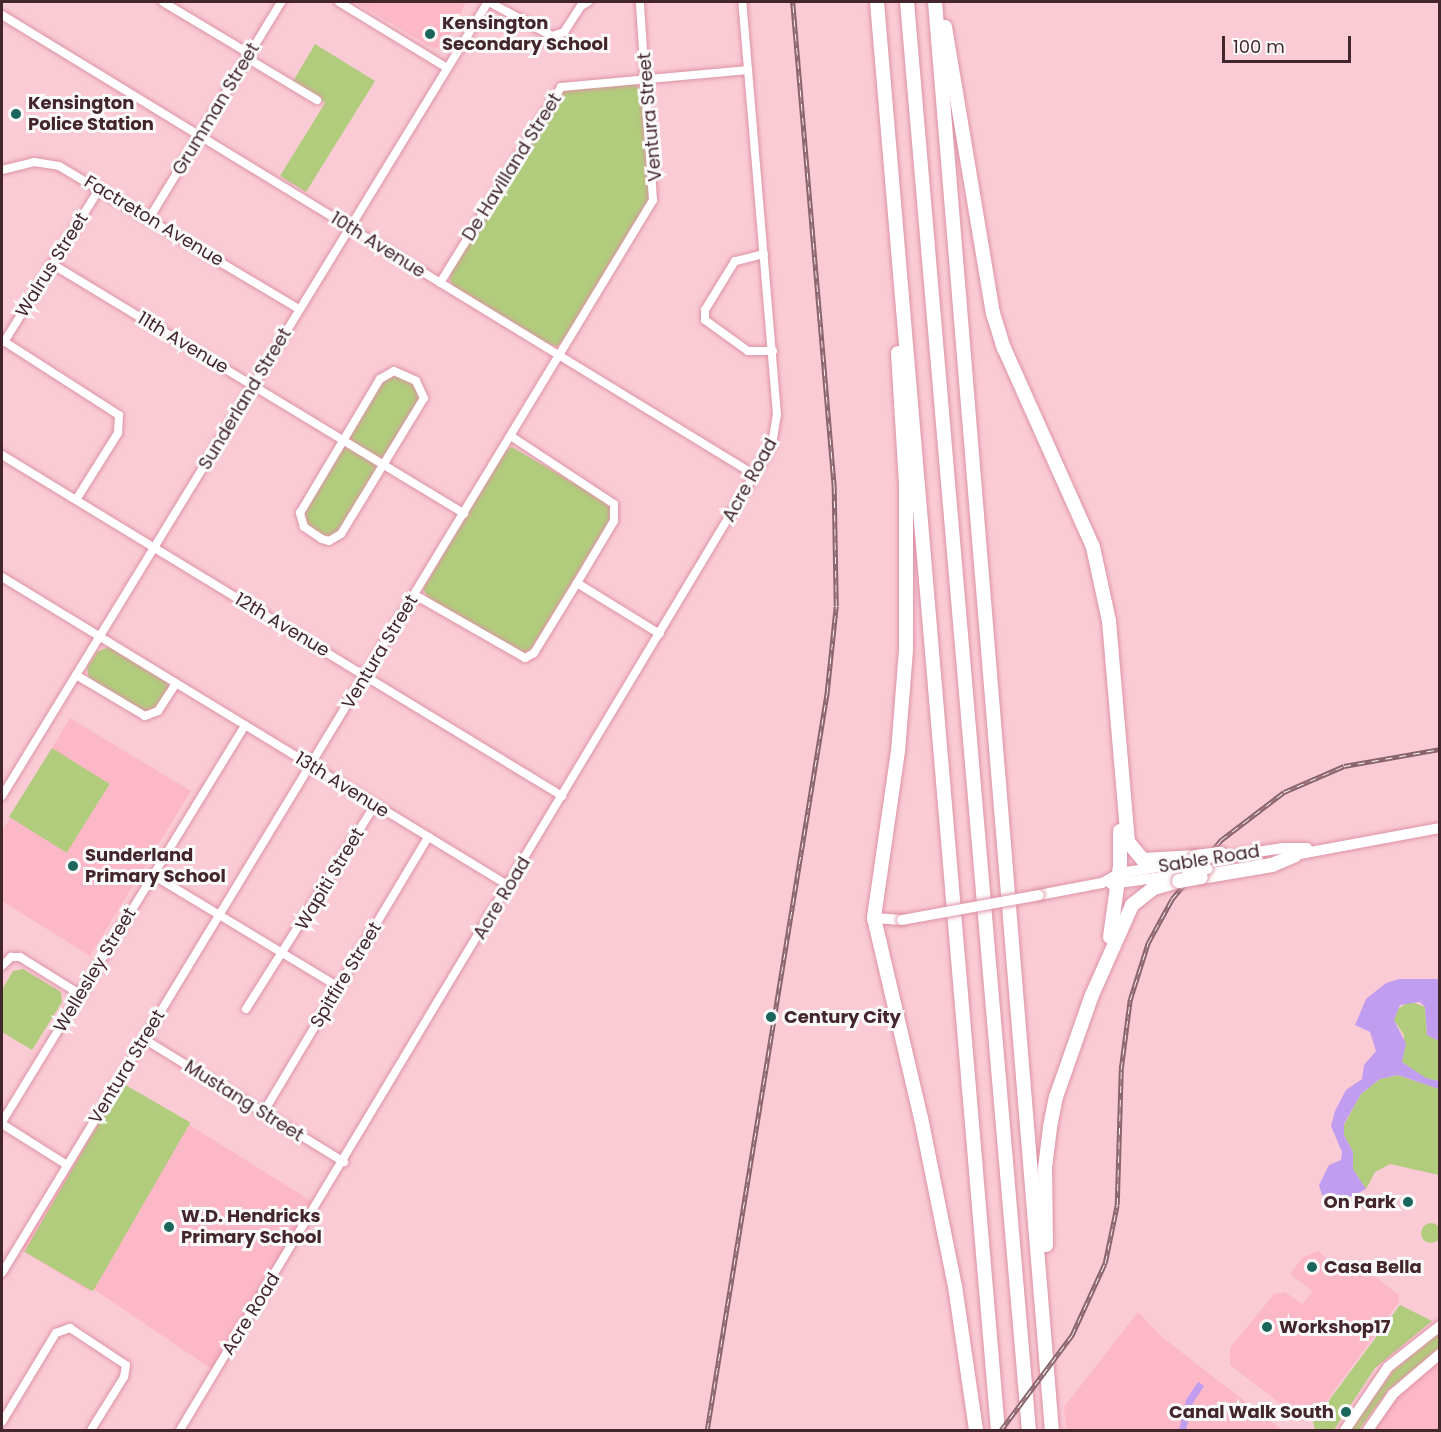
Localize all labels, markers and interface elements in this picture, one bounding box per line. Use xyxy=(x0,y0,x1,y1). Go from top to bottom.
place label: Kensington Secondary School xyxy=(442,13,608,56)
scale bar xyxy=(1225,24,1354,62)
marker: Kensington Secondary School xyxy=(423,27,437,41)
text: 100 m xyxy=(1233,34,1285,59)
street label: Grumman Street xyxy=(168,39,264,179)
street label: Ventura Street xyxy=(634,52,666,182)
street label: De Havilland Street xyxy=(458,89,566,245)
place label: Kensington Police Station xyxy=(28,93,154,136)
marker: Kensington Police Station xyxy=(9,107,23,121)
street label: Factreton Avenue xyxy=(80,171,228,271)
street label: 10th Avenue xyxy=(327,207,429,283)
street label: Walrus Street xyxy=(11,209,93,321)
street label: 11th Avenue xyxy=(134,307,232,379)
street label: Sunderland Street xyxy=(194,324,296,474)
street label: Acre Road xyxy=(718,434,782,526)
street label: 12th Avenue xyxy=(231,588,333,662)
street label: Ventura Street xyxy=(337,591,423,713)
street label: 13th Avenue xyxy=(291,748,393,822)
street label: Wapiti Street xyxy=(291,824,369,934)
street label: Sable Road xyxy=(1157,840,1261,878)
place label: Sunderland Primary School xyxy=(85,845,226,888)
street label: Acre Road xyxy=(469,853,535,943)
marker: Sunderland Primary School xyxy=(66,859,80,873)
street label: Wellesley Street xyxy=(49,904,141,1036)
street label: Spitfire Street xyxy=(306,918,386,1032)
street label: Ventura Street xyxy=(84,1006,170,1128)
place label: Century City xyxy=(784,1006,901,1028)
marker: Century City xyxy=(762,1008,780,1026)
street label: Mustang Street xyxy=(180,1056,308,1146)
place label: On Park xyxy=(1324,1191,1396,1213)
marker: On Park xyxy=(1401,1195,1415,1209)
place label: W.D. Hendricks Primary School xyxy=(181,1206,322,1248)
marker: W.D. Hendricks Primary School xyxy=(162,1220,176,1234)
place label: Casa Bella xyxy=(1324,1256,1422,1278)
marker: Casa Bella xyxy=(1305,1260,1319,1274)
street label: Acre Road xyxy=(217,1269,285,1359)
place label: Workshop17 xyxy=(1279,1316,1390,1338)
marker: Workshop17 xyxy=(1260,1320,1274,1334)
place label: Canal Walk South xyxy=(1169,1401,1334,1423)
marker: Canal Walk South xyxy=(1339,1405,1353,1419)

